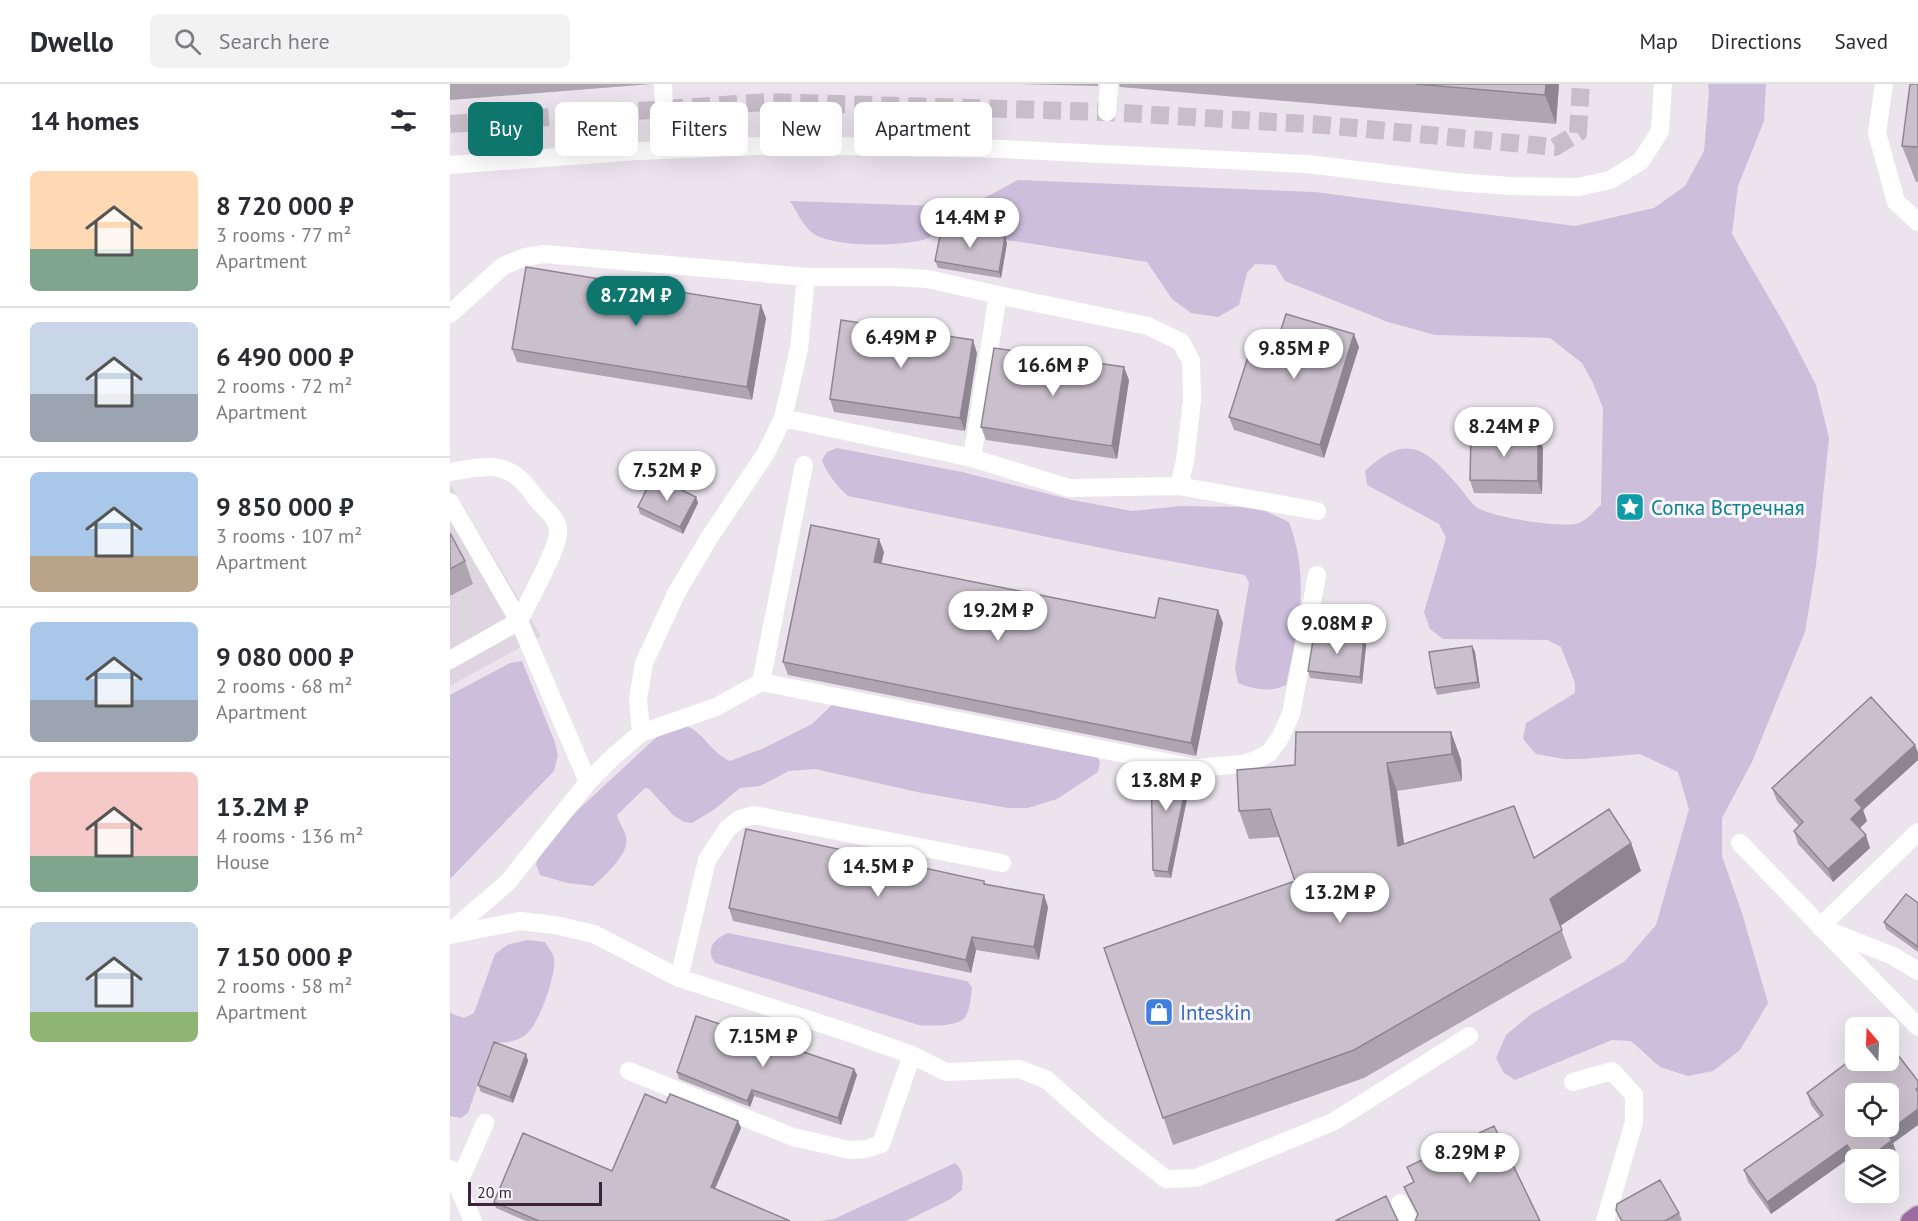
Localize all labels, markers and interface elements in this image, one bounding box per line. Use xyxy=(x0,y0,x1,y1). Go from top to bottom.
search box xyxy=(150,14,570,68)
text: Dwello xyxy=(30,23,114,60)
icon: search xyxy=(171,25,204,58)
text: Search here xyxy=(219,27,330,55)
text: Map xyxy=(1639,28,1678,55)
text: Directions xyxy=(1711,28,1802,55)
text: Saved xyxy=(1835,28,1888,55)
chip: Buy xyxy=(468,102,543,156)
chip: Rent xyxy=(555,102,638,156)
chip: Filters xyxy=(650,102,748,156)
chip: New xyxy=(760,102,842,156)
chip: Apartment xyxy=(854,102,992,156)
text: 14 homes xyxy=(30,104,139,137)
icon: filters xyxy=(387,104,420,137)
text: 8 720 000 ₽ xyxy=(216,189,354,222)
icon: home xyxy=(78,195,150,267)
pin: 14.4M ₽ xyxy=(915,198,1025,249)
text: 14.4M ₽ xyxy=(934,204,1006,230)
text: 3 rooms · 77 m² xyxy=(216,222,351,248)
text: Apartment xyxy=(216,248,307,274)
pin: 8.72M ₽ xyxy=(581,276,691,327)
text: 8.72M ₽ xyxy=(600,282,672,308)
pin: 6.49M ₽ xyxy=(846,318,956,369)
text: 6.49M ₽ xyxy=(865,324,937,350)
pin: 9.85M ₽ xyxy=(1239,329,1349,380)
text: 9.85M ₽ xyxy=(1258,335,1330,361)
text: 6 490 000 ₽ xyxy=(216,340,354,373)
icon: home xyxy=(78,346,150,418)
pin: 16.6M ₽ xyxy=(998,346,1108,397)
text: 16.6M ₽ xyxy=(1017,352,1089,378)
text: 2 rooms · 72 m² xyxy=(216,373,352,399)
text: Apartment xyxy=(216,399,307,425)
pin: 8.24M ₽ xyxy=(1449,407,1559,458)
text: 8.24M ₽ xyxy=(1468,413,1540,439)
pin: 7.52M ₽ xyxy=(612,451,722,502)
text: 7.52M ₽ xyxy=(633,457,701,483)
text: 9 850 000 ₽ xyxy=(216,490,354,523)
place icon: Сопка Встречная xyxy=(1614,491,1646,523)
place label: Сопка Встречная xyxy=(1651,494,1805,521)
icon: home xyxy=(78,496,150,568)
text: 3 rooms · 107 m² xyxy=(216,523,362,549)
text: Apartment xyxy=(216,549,307,575)
pin: 19.2M ₽ xyxy=(943,591,1053,642)
text: 19.2M ₽ xyxy=(962,597,1034,623)
pin: 9.08M ₽ xyxy=(1282,604,1392,655)
text: 9.08M ₽ xyxy=(1301,610,1373,636)
text: 9 080 000 ₽ xyxy=(216,640,354,673)
icon: home xyxy=(78,646,150,718)
text: 2 rooms · 68 m² xyxy=(216,673,352,699)
text: Apartment xyxy=(216,699,307,725)
pin: 13.8M ₽ xyxy=(1111,761,1221,812)
text: 13.8M ₽ xyxy=(1130,767,1202,793)
text: 13.2M ₽ xyxy=(216,790,309,823)
icon: home xyxy=(78,796,150,868)
text: 4 rooms · 136 m² xyxy=(216,823,363,849)
pin: 14.5M ₽ xyxy=(823,847,933,898)
text: House xyxy=(216,849,270,875)
text: 14.5M ₽ xyxy=(842,853,914,879)
pin: 13.2M ₽ xyxy=(1285,873,1395,924)
text: 13.2M ₽ xyxy=(1304,879,1376,905)
text: 7 150 000 ₽ xyxy=(216,940,352,973)
icon: home xyxy=(78,946,150,1018)
text: 2 rooms · 58 m² xyxy=(216,973,352,999)
shop icon: Inteskin xyxy=(1143,996,1175,1028)
text: Apartment xyxy=(216,999,307,1025)
place label: Inteskin xyxy=(1180,999,1251,1026)
pin: 7.15M ₽ xyxy=(708,1017,818,1068)
north arrow xyxy=(1845,1017,1899,1071)
map controls xyxy=(1845,1017,1899,1203)
text: 7.15M ₽ xyxy=(729,1023,797,1049)
button: locate xyxy=(1845,1083,1899,1137)
pin: 8.29M ₽ xyxy=(1415,1133,1525,1184)
text: 8.29M ₽ xyxy=(1434,1139,1506,1165)
button: layers xyxy=(1845,1149,1899,1203)
scale bar xyxy=(468,1179,602,1206)
text: 20 m xyxy=(477,1182,512,1202)

